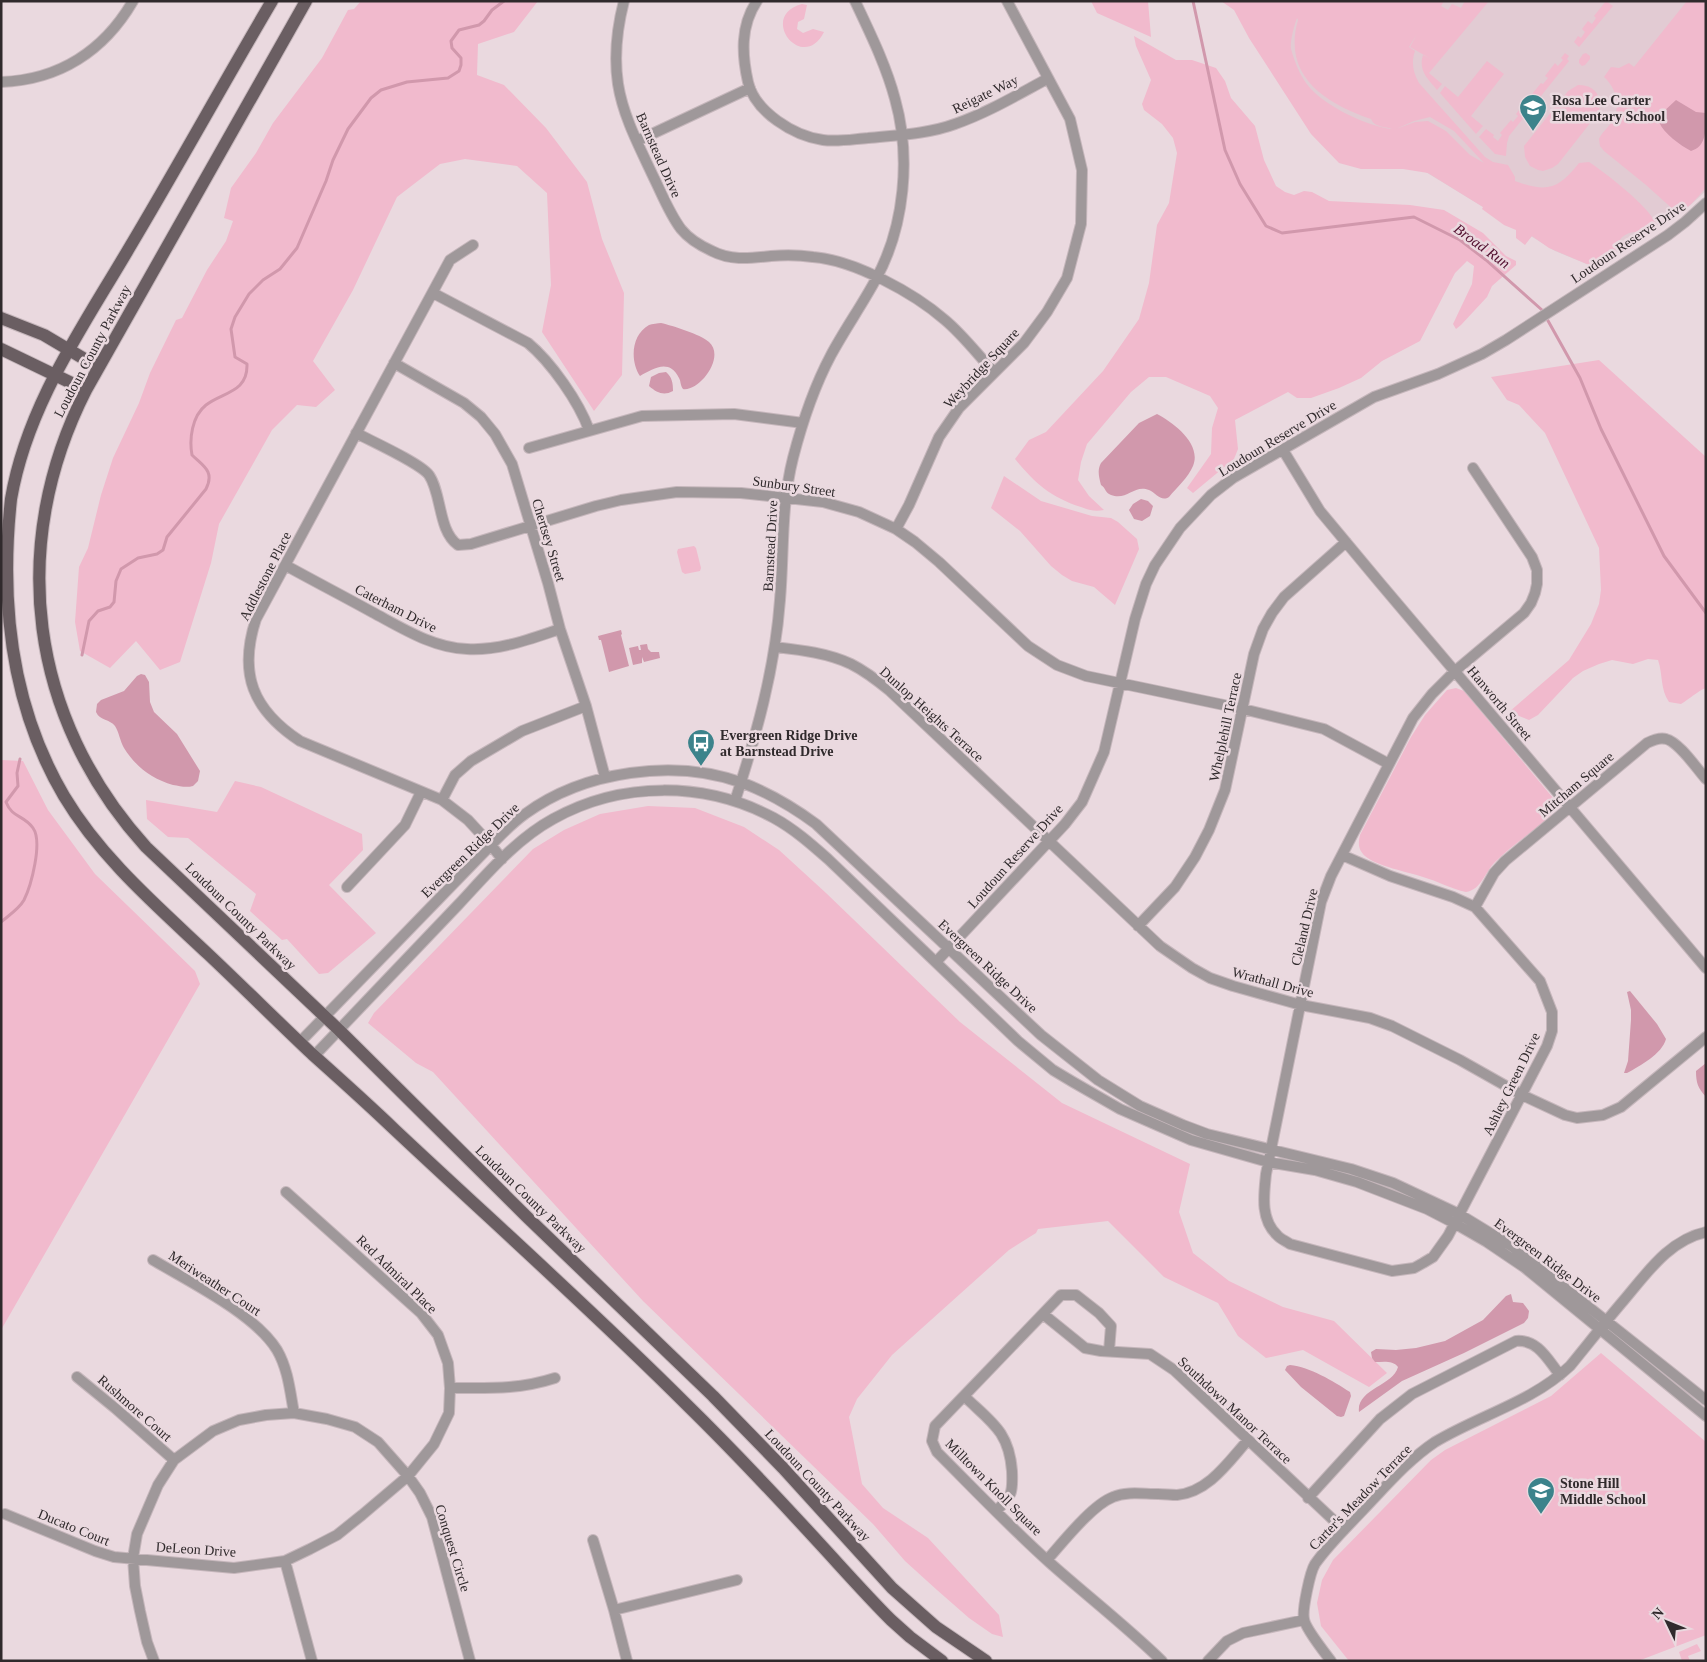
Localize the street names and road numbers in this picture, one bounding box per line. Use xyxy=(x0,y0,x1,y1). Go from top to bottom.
street label: Reigate Way xyxy=(950,72,1021,117)
street label: Barnstead Drive xyxy=(633,110,684,200)
street label: Loudoun Reserve Drive xyxy=(1568,199,1688,286)
street label: Loudoun County Parkway xyxy=(51,282,134,420)
street label: Weybridge Square xyxy=(941,325,1022,411)
street label: Loudoun Reserve Drive xyxy=(1216,397,1339,480)
street label: Sunbury Street xyxy=(751,473,836,500)
street label: Chertsey Street xyxy=(529,497,568,584)
street label: Barnstead Drive xyxy=(761,500,780,592)
street label: Addlestone Place xyxy=(237,529,294,623)
street label: Caterham Drive xyxy=(352,581,439,636)
street label: Hanworth Street xyxy=(1464,663,1535,744)
street label: Dunlop Heights Terrace xyxy=(877,664,986,765)
street label: Whelplehill Terrace xyxy=(1207,671,1244,783)
street label: Mitcham Square xyxy=(1536,749,1617,820)
street label: Evergreen Ridge Drive xyxy=(419,800,522,901)
street label: Loudoun Reserve Drive xyxy=(965,801,1066,911)
street label: Loudoun County Parkway xyxy=(182,860,299,973)
street label: Cleland Drive xyxy=(1288,887,1321,967)
street label: Evergreen Ridge Drive xyxy=(935,917,1040,1016)
street label: Wrathall Drive xyxy=(1230,964,1315,1001)
street label: Ashley Green Drive xyxy=(1480,1030,1543,1138)
street label: Loudoun County Parkway xyxy=(472,1143,589,1256)
street label: Evergreen Ridge Drive xyxy=(1491,1215,1604,1305)
street label: Red Admiral Place xyxy=(353,1232,440,1316)
street label: Meriweather Court xyxy=(166,1248,264,1319)
street label: Southdown Manor Terrace xyxy=(1175,1354,1294,1467)
street label: Rushmore Court xyxy=(95,1372,175,1445)
street label: Loudoun County Parkway xyxy=(762,1426,874,1544)
street label: Milltown Knoll Square xyxy=(942,1436,1045,1539)
street label: Carter's Meadow Terrace xyxy=(1306,1442,1415,1553)
street label: Conquest Circle xyxy=(432,1503,473,1594)
street label: Ducato Court xyxy=(36,1506,112,1549)
street label: DeLeon Drive xyxy=(155,1539,237,1560)

